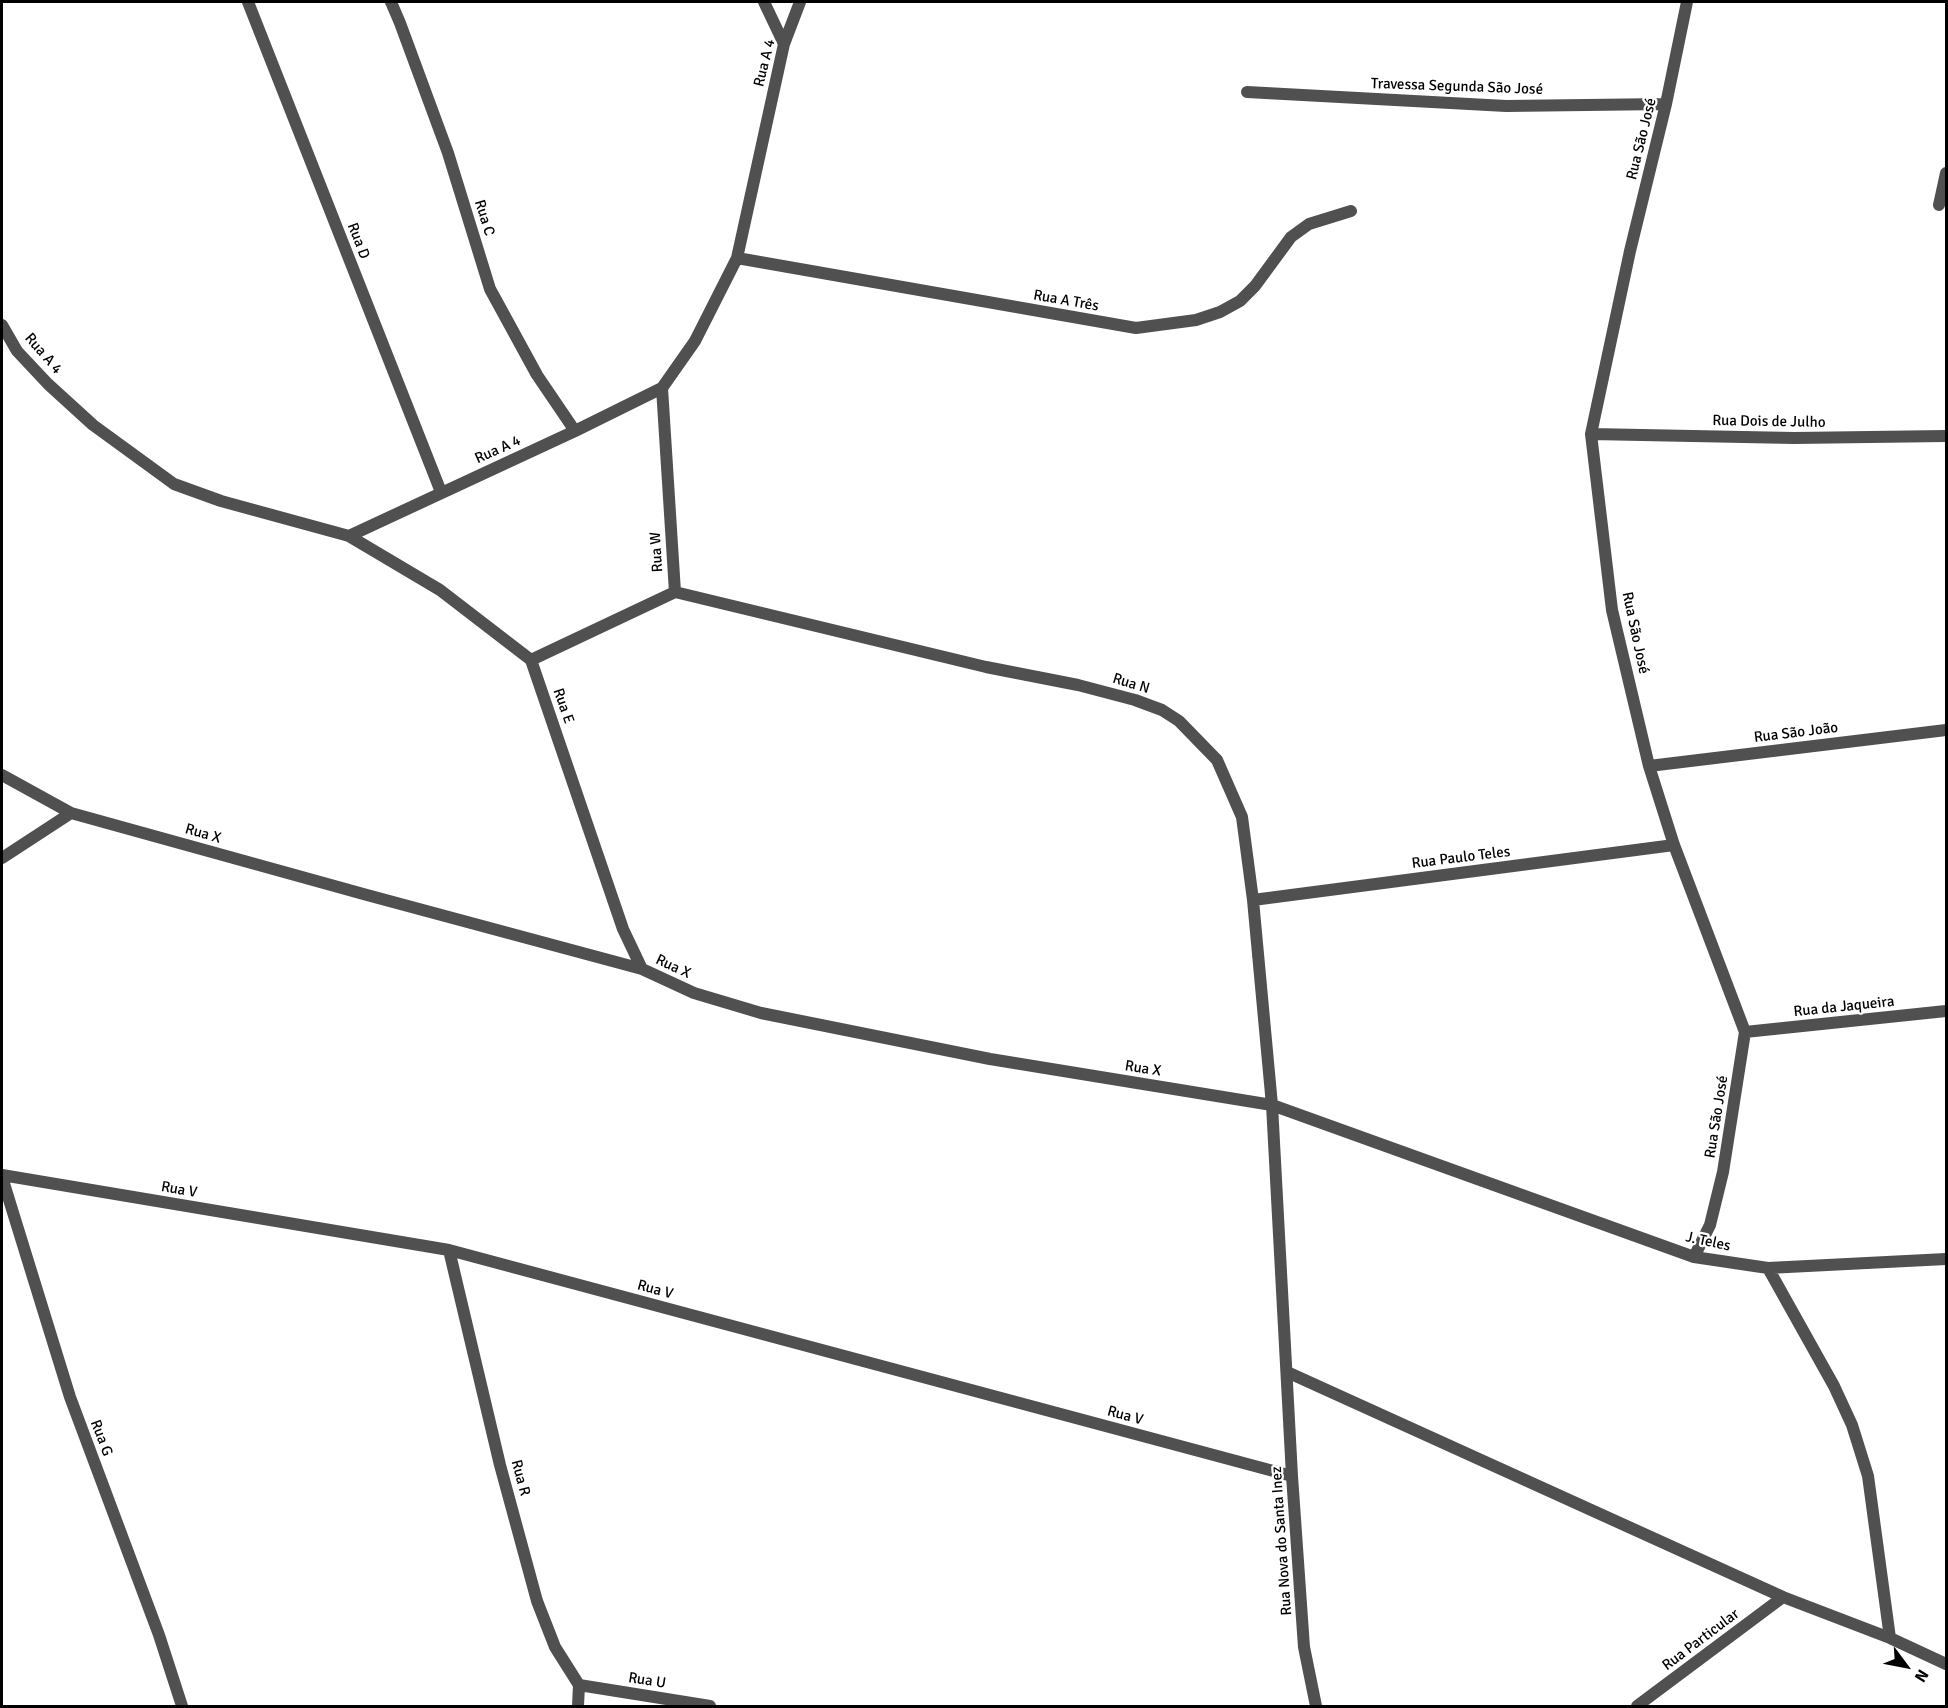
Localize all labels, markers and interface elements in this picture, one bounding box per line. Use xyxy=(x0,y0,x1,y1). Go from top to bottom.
street label: Rua A 4 xyxy=(750,37,780,89)
street label: Travessa Segunda São José xyxy=(1371,75,1543,99)
street label: Rua São José xyxy=(1623,96,1661,182)
street label: Rua C xyxy=(470,198,498,238)
street label: Rua D xyxy=(343,220,373,262)
street label: Rua A Três xyxy=(1032,286,1100,316)
street label: Rua A 4 xyxy=(20,330,66,378)
street label: Rua Dois de Julho xyxy=(1712,412,1826,432)
street label: Rua A 4 xyxy=(472,432,524,468)
street label: Rua W xyxy=(647,531,667,573)
street label: Rua São José xyxy=(1618,590,1652,676)
street label: Rua N xyxy=(1110,670,1152,698)
street label: Rua E xyxy=(549,686,577,726)
street label: Rua São João xyxy=(1753,719,1839,747)
street label: Rua X xyxy=(183,820,223,848)
street label: Rua Paulo Teles xyxy=(1411,843,1511,873)
street label: Rua X xyxy=(653,951,693,983)
street label: Rua da Jaqueira xyxy=(1793,993,1895,1021)
street label: Rua X xyxy=(1124,1057,1162,1081)
street label: Rua São José xyxy=(1702,1074,1732,1160)
street label: Rua V xyxy=(160,1178,198,1202)
street label: J. Teles xyxy=(1684,1228,1732,1256)
street label: Rua V xyxy=(635,1277,675,1303)
street label: Rua V xyxy=(1105,1403,1145,1429)
street label: Rua G xyxy=(86,1417,116,1459)
street label: Rua R xyxy=(507,1458,533,1498)
street label: Rua Nova do Santa Inez xyxy=(1268,1466,1296,1616)
street label: Rua Particular xyxy=(1659,1605,1743,1675)
north arrow xyxy=(1876,1636,1936,1696)
text: N xyxy=(1910,1666,1933,1686)
street label: Rua U xyxy=(627,1669,667,1693)

